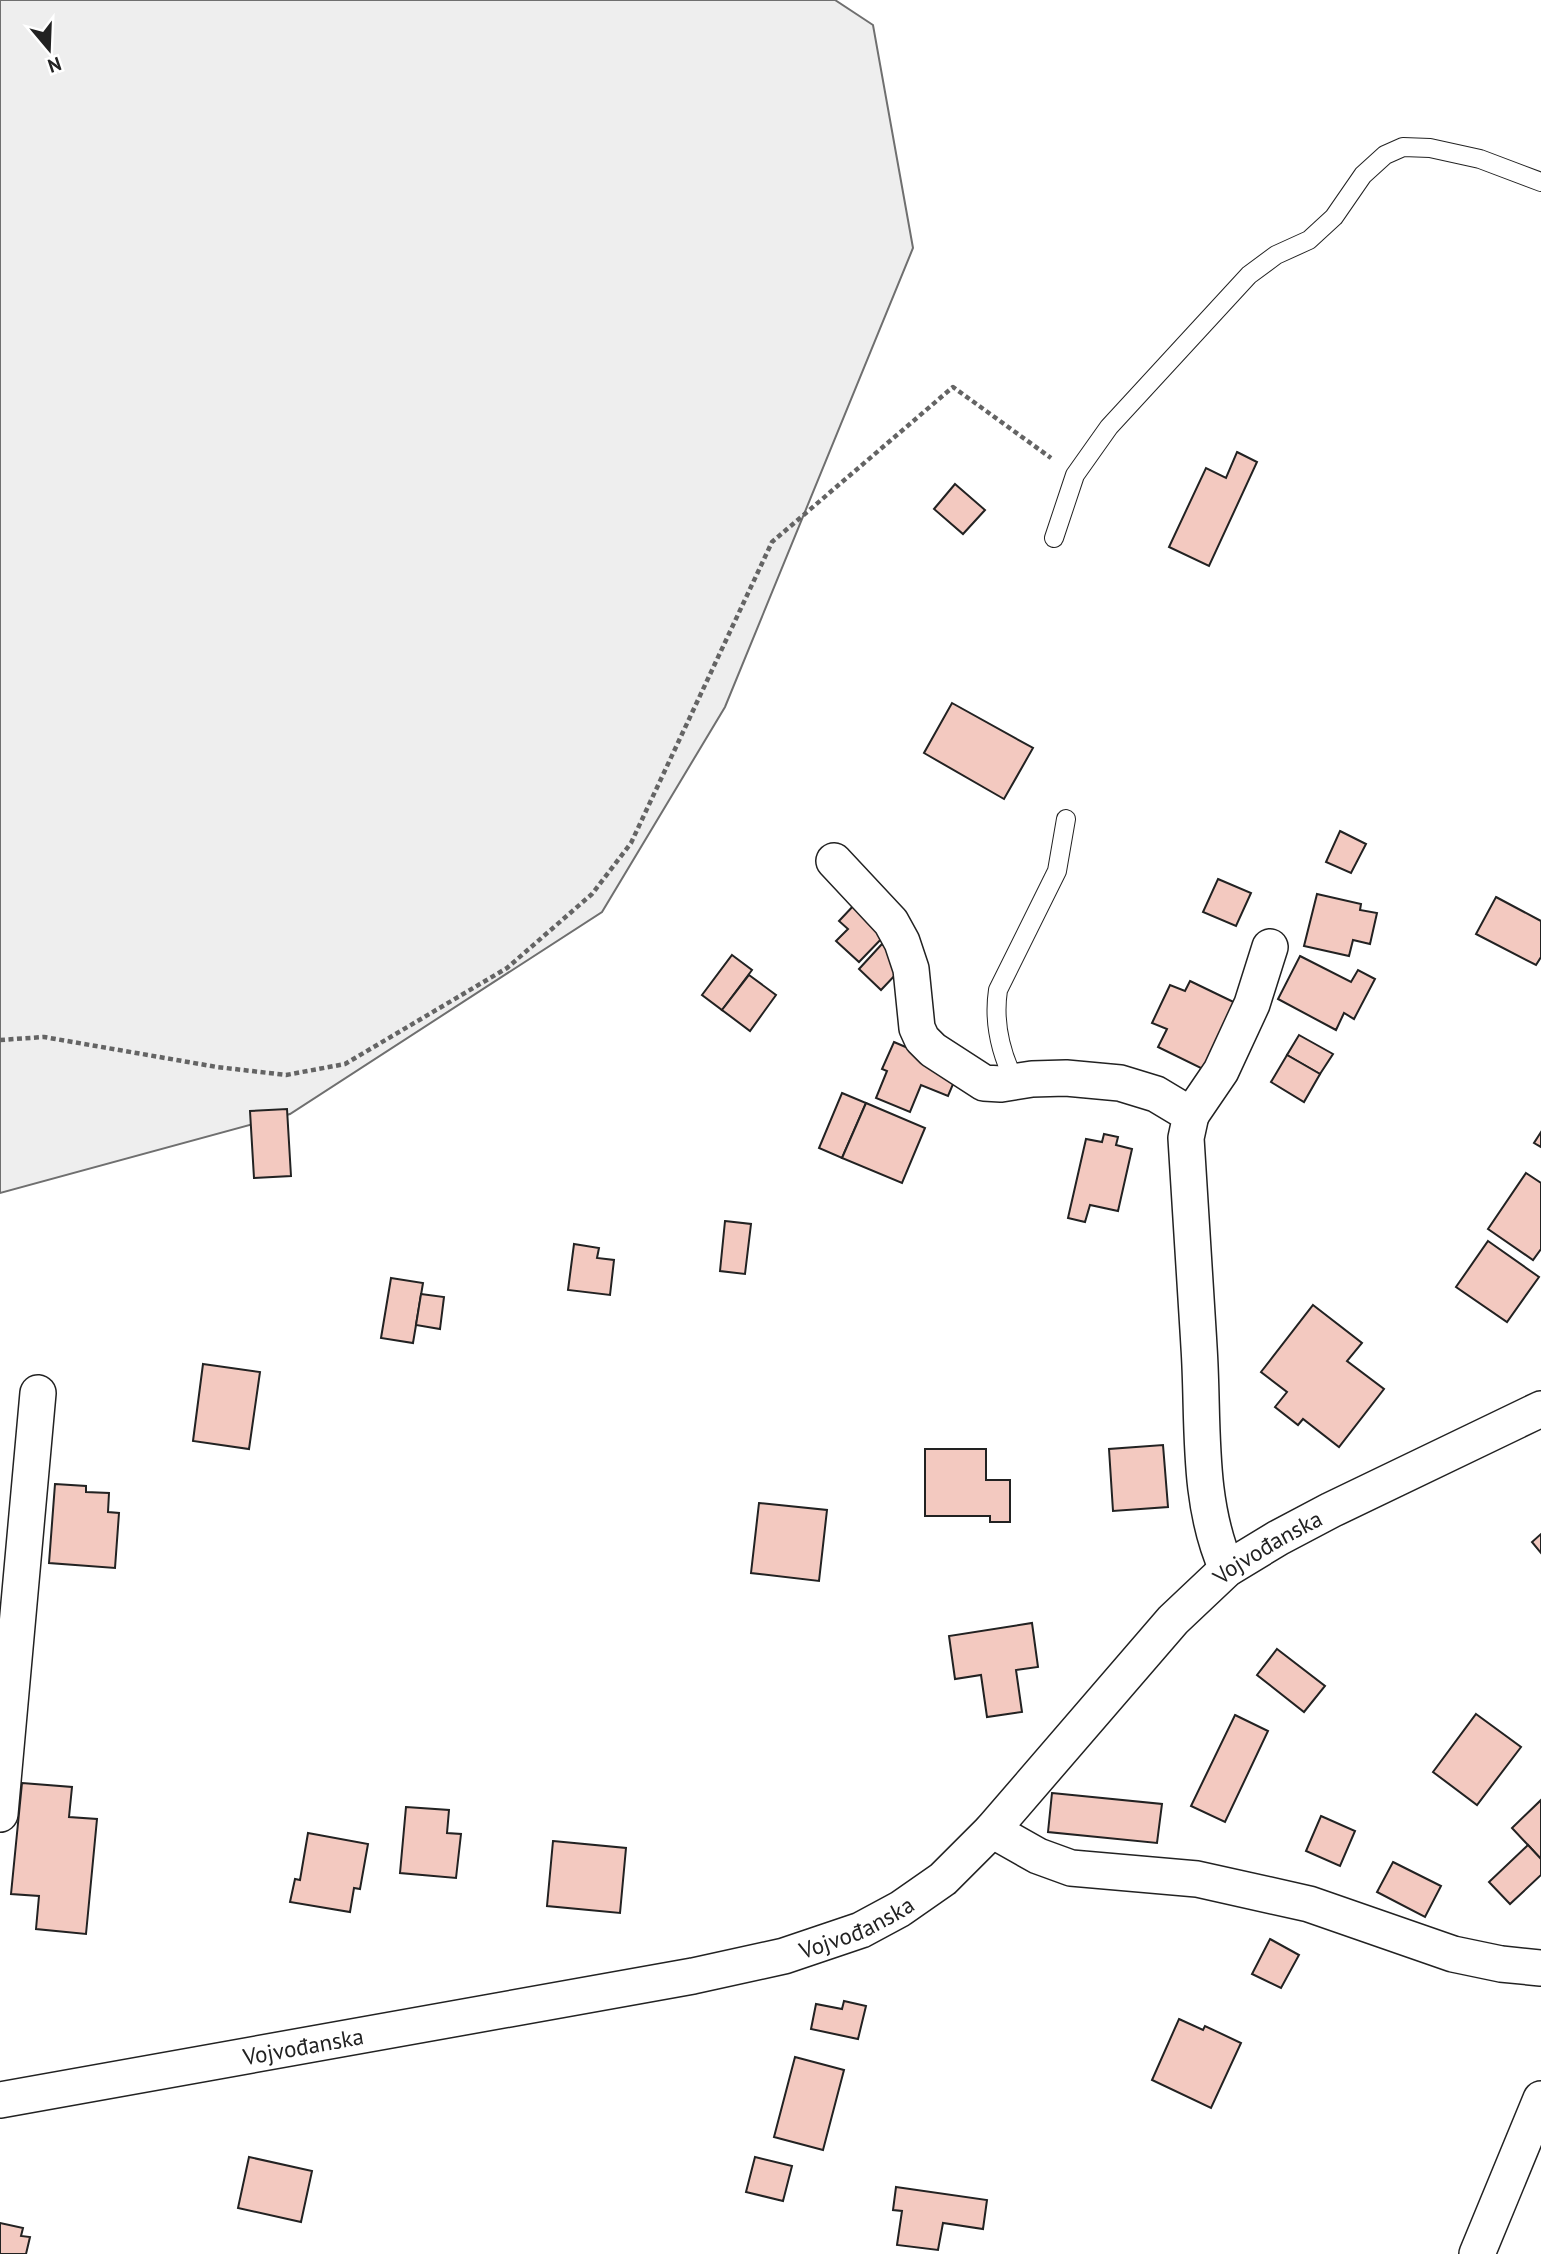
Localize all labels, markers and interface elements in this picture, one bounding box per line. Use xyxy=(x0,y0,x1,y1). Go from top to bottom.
north arrow xyxy=(14,14,84,84)
text: N xyxy=(45,52,64,78)
street label: Vojvođanska xyxy=(1205,1503,1327,1591)
street label: Vojvođanska xyxy=(794,1890,919,1965)
street label: Vojvođanska xyxy=(240,2021,366,2071)

